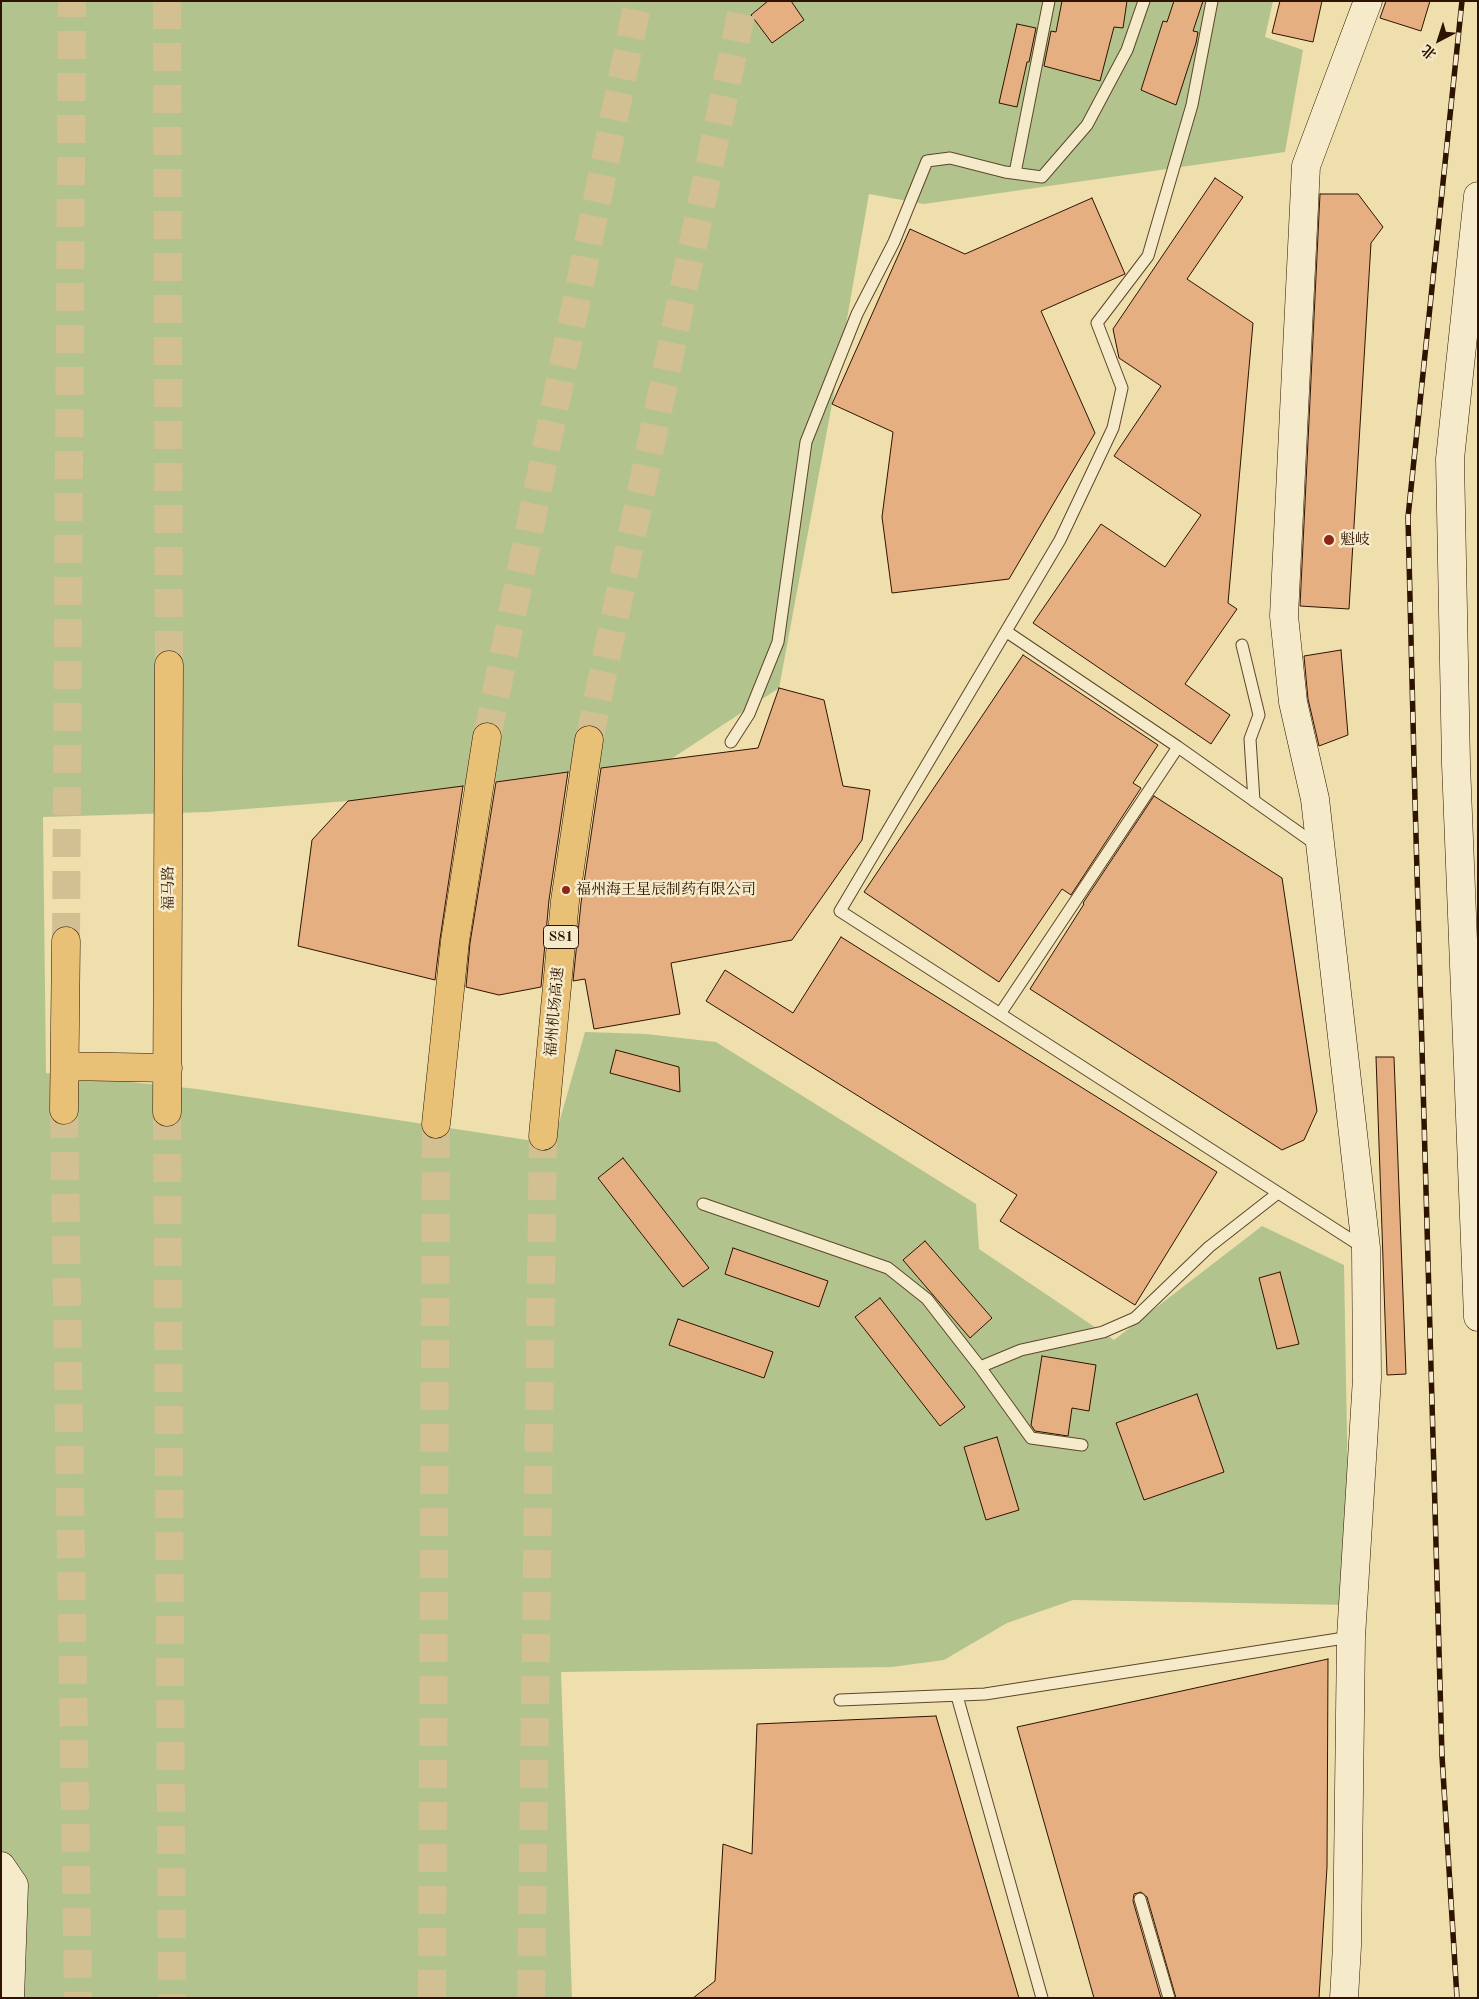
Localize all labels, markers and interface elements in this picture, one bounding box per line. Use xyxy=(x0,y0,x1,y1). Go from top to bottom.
north arrow xyxy=(1414,15,1464,65)
text: 北 xyxy=(1419,42,1439,61)
place label: 魁岐 xyxy=(1340,531,1370,549)
marker: 魁岐 xyxy=(1322,533,1336,547)
street label: 福马路 xyxy=(160,866,178,910)
place label: 福州海王星辰制药有限公司 xyxy=(576,881,756,899)
marker: 福州海王星辰制药有限公司 xyxy=(560,884,572,896)
road number: S81 xyxy=(544,926,578,949)
street label: 福州机场高速 xyxy=(542,966,568,1058)

